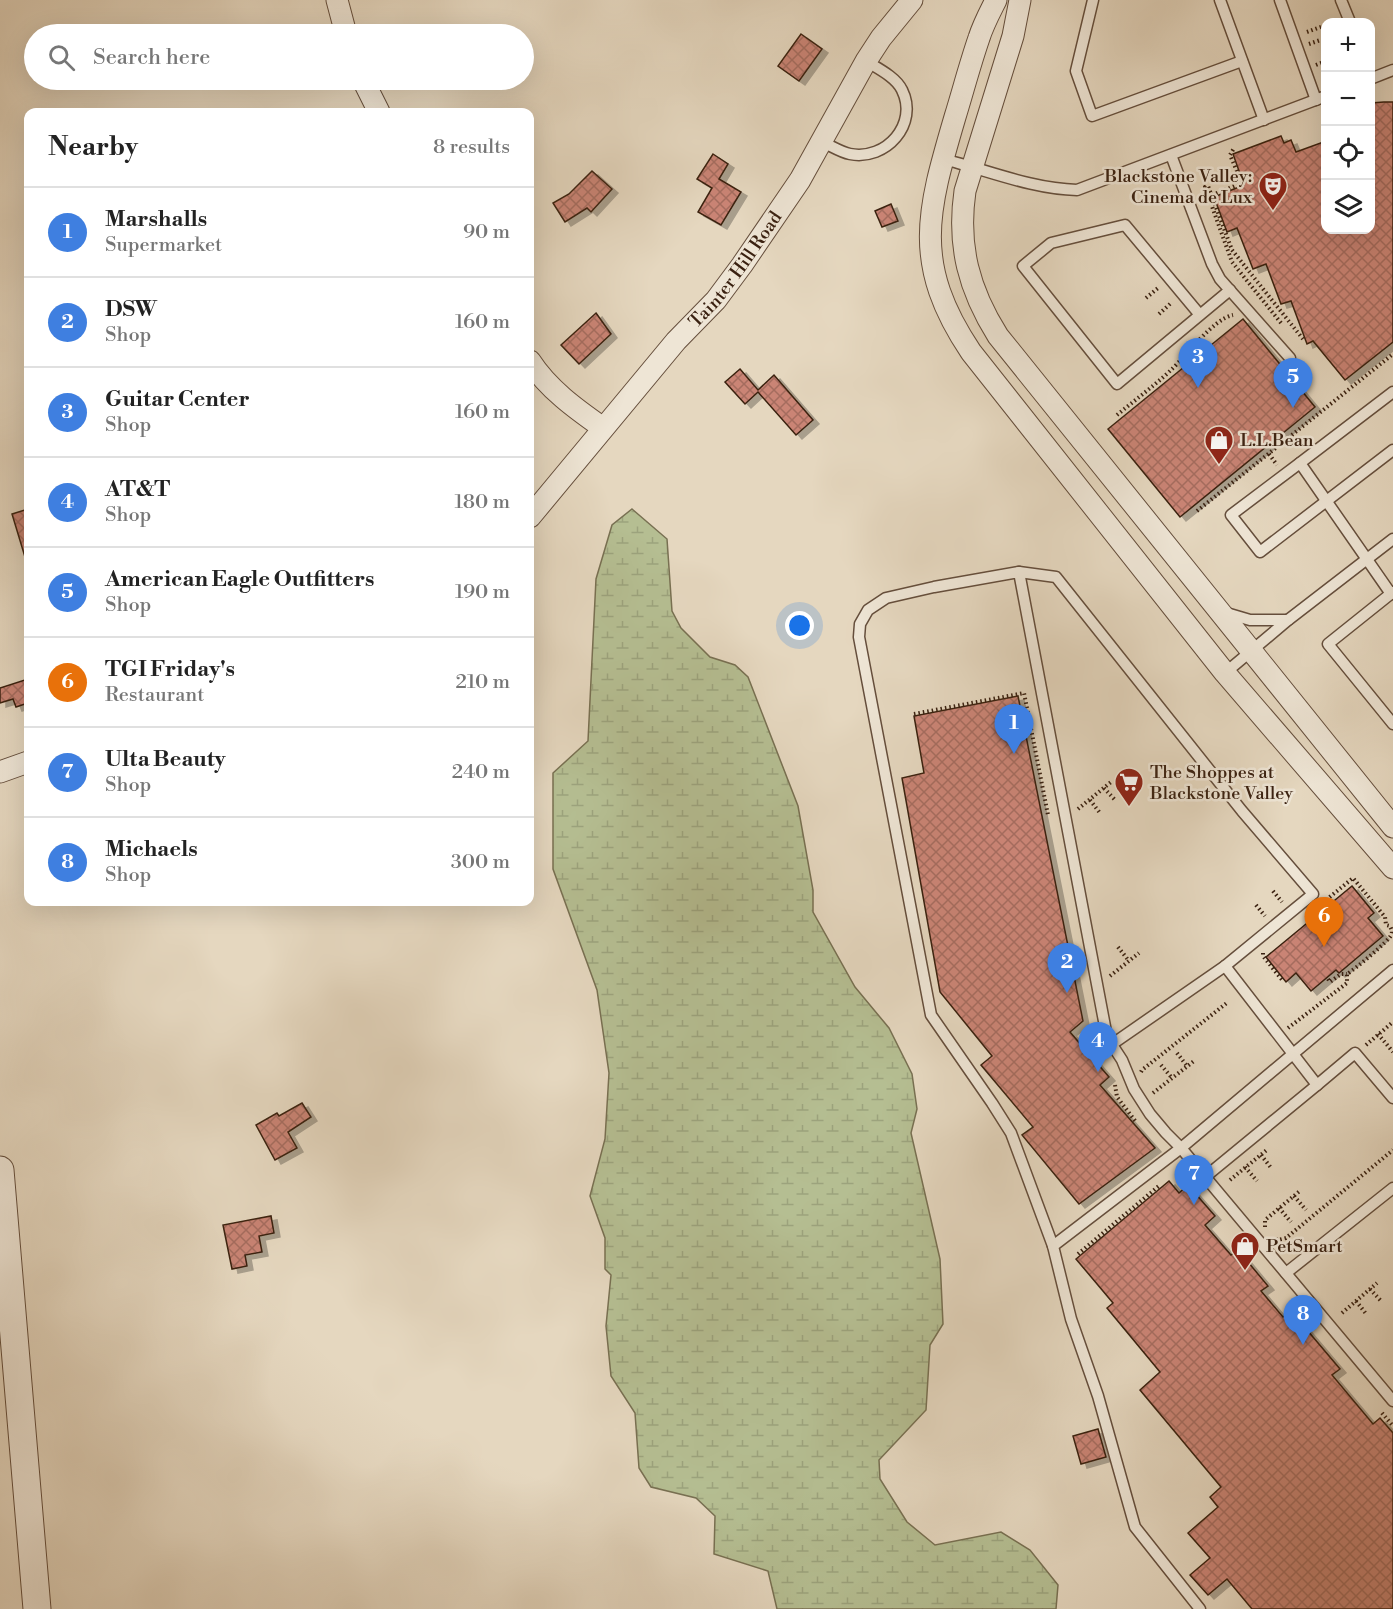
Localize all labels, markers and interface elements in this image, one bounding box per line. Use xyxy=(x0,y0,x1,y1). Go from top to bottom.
map controls xyxy=(1321,18,1375,234)
button: + xyxy=(1321,18,1375,72)
search box xyxy=(24,24,534,90)
icon: search xyxy=(45,41,78,74)
text: Search here xyxy=(93,44,210,71)
button: − xyxy=(1321,72,1375,126)
button: locate xyxy=(1321,126,1375,180)
text: Nearby xyxy=(48,131,138,163)
text: 8 results xyxy=(433,135,510,160)
place label: Blackstone Valley: Cinema de Lux xyxy=(1104,165,1253,209)
theatre icon: Blackstone Valley: Cinema de Lux xyxy=(1257,170,1289,212)
button: layers xyxy=(1321,180,1375,234)
text: Marshalls xyxy=(105,206,207,233)
street label: Tainter Hill Road xyxy=(684,206,788,333)
text: 1 xyxy=(63,220,72,245)
text: 90 m xyxy=(463,220,510,245)
text: Supermarket xyxy=(105,233,222,258)
text: DSW xyxy=(105,296,157,323)
text: 2 xyxy=(61,310,74,335)
text: 160 m xyxy=(455,310,510,335)
text: Shop xyxy=(105,323,151,348)
pin: 3 xyxy=(1178,338,1218,388)
pin: 5 xyxy=(1274,358,1312,408)
text: Guitar Center xyxy=(105,386,250,413)
text: 3 xyxy=(61,400,74,425)
text: 160 m xyxy=(455,400,510,425)
text: Shop xyxy=(105,413,151,438)
shop icon: L.L.Bean xyxy=(1203,424,1235,466)
place label: L.L.Bean xyxy=(1240,429,1314,452)
text: AT&T xyxy=(105,476,170,503)
text: 4 xyxy=(61,490,74,515)
text: 180 m xyxy=(455,490,510,515)
text: Shop xyxy=(105,503,151,528)
text: American Eagle Outfitters xyxy=(105,566,374,593)
text: 5 xyxy=(61,580,74,605)
text: 190 m xyxy=(455,580,510,605)
text: Shop xyxy=(105,593,151,618)
your location xyxy=(785,611,814,640)
text: TGI Friday's xyxy=(105,656,235,683)
text: 6 xyxy=(61,670,74,695)
text: 210 m xyxy=(455,670,510,695)
text: Restaurant xyxy=(105,683,204,708)
pin: 1 xyxy=(994,704,1034,754)
text: Ulta Beauty xyxy=(105,746,226,773)
text: 7 xyxy=(62,760,73,785)
text: 240 m xyxy=(452,760,510,785)
place label: The Shoppes at Blackstone Valley xyxy=(1149,761,1293,805)
supermarket icon: The Shoppes at Blackstone Valley xyxy=(1113,766,1145,808)
text: Shop xyxy=(105,773,151,798)
text: Michaels xyxy=(105,836,198,863)
text: 8 xyxy=(61,850,74,875)
text: 300 m xyxy=(451,850,510,875)
text: Shop xyxy=(105,863,151,888)
pin: 6 xyxy=(1304,898,1344,947)
pin: 2 xyxy=(1048,944,1086,993)
pin: 4 xyxy=(1078,1022,1118,1072)
pin: 7 xyxy=(1174,1156,1214,1205)
shop icon: PetSmart xyxy=(1229,1230,1261,1272)
place label: PetSmart xyxy=(1266,1235,1343,1258)
pin: 8 xyxy=(1284,1296,1322,1345)

